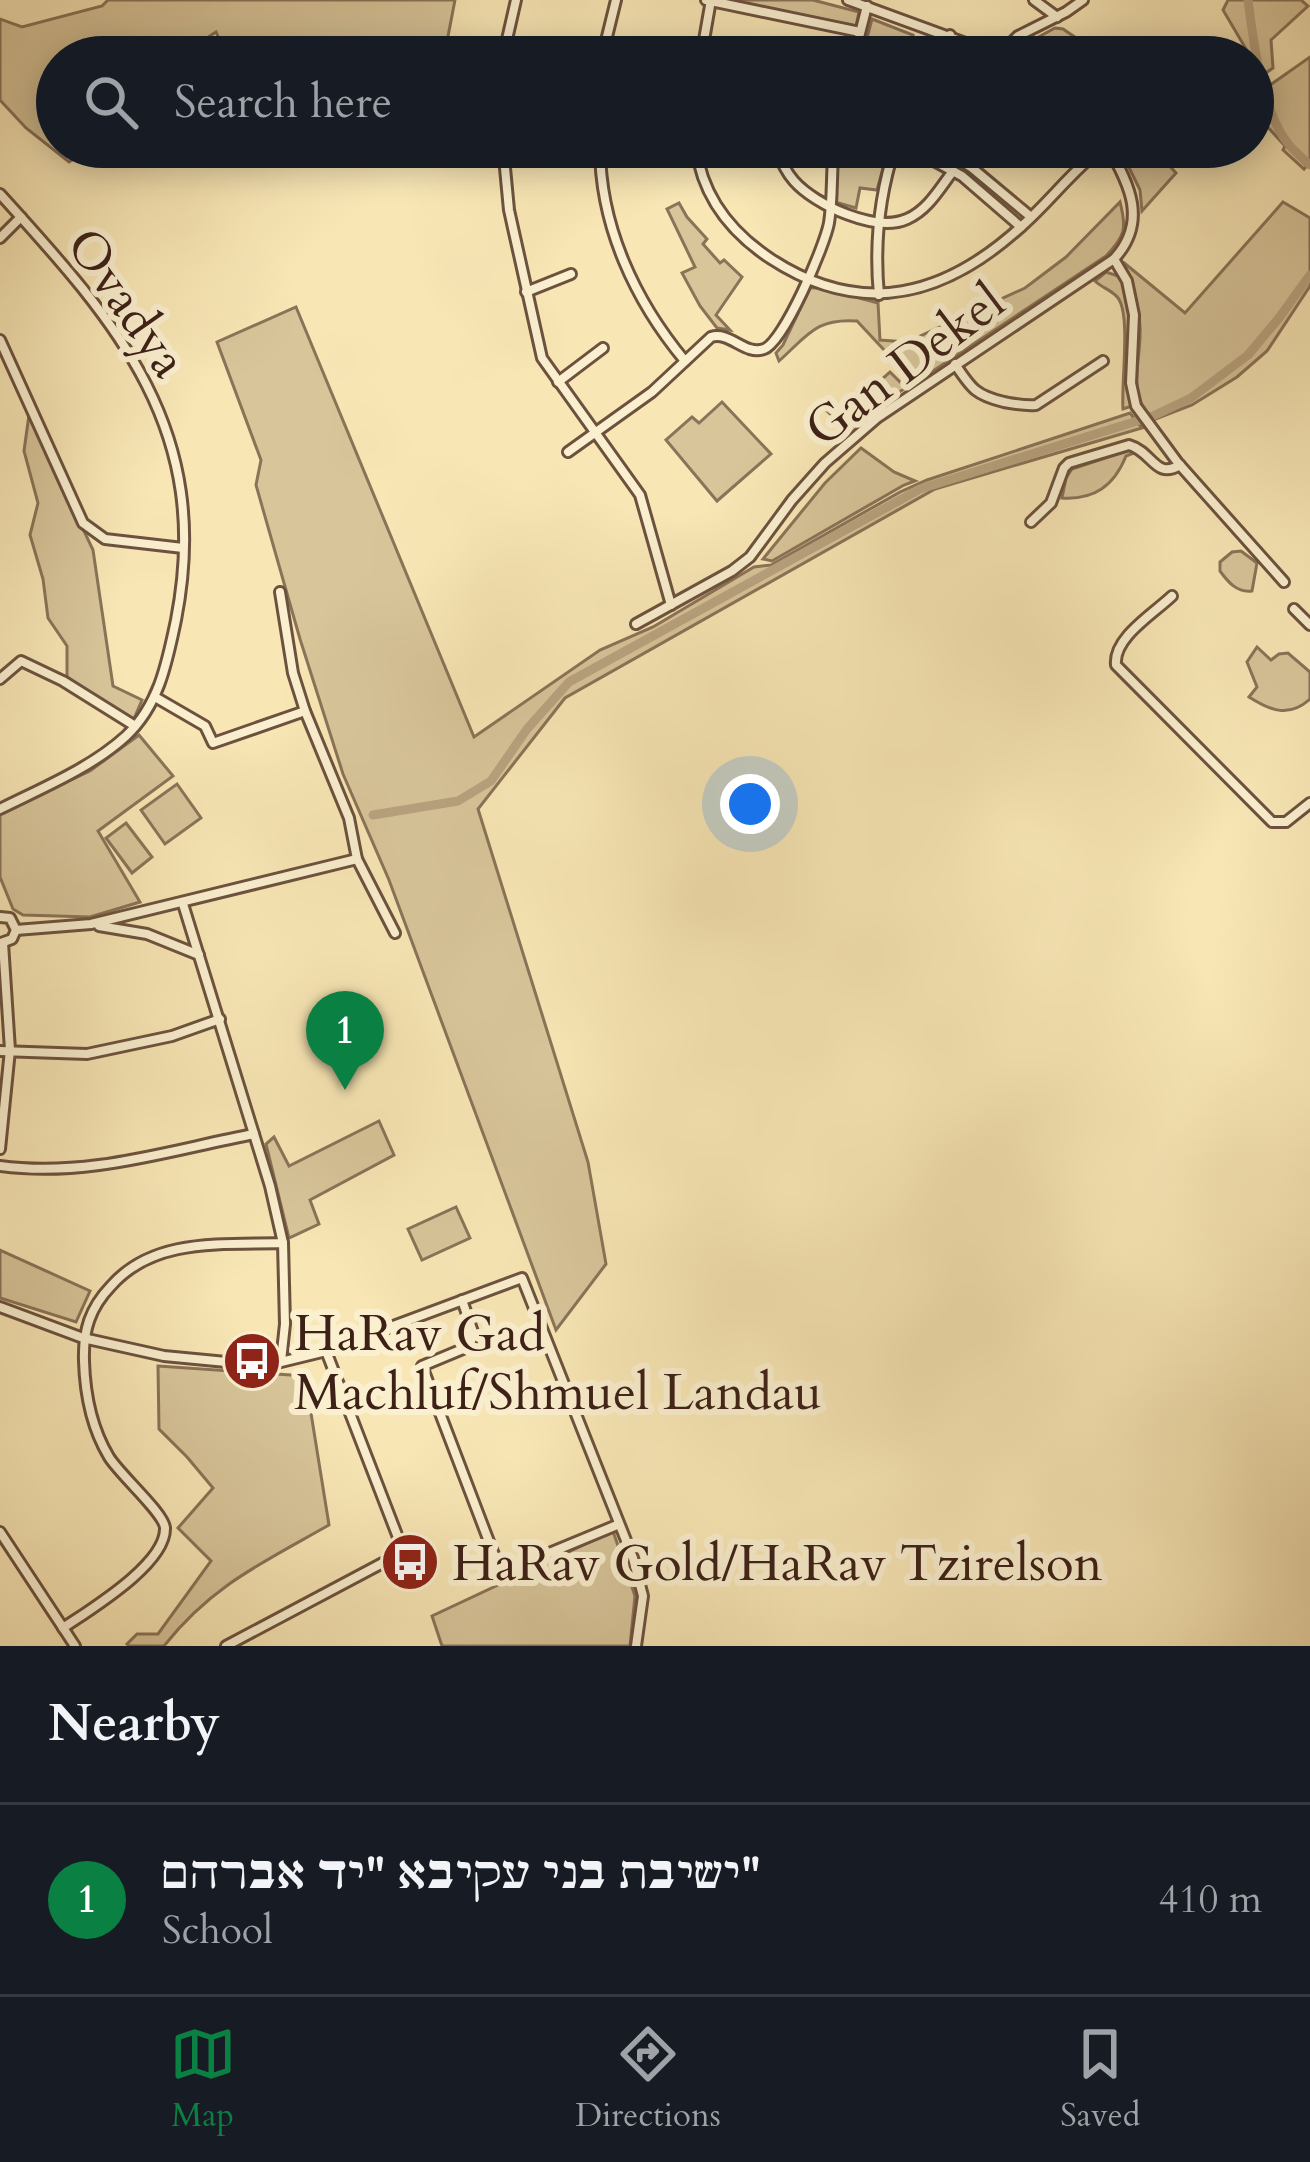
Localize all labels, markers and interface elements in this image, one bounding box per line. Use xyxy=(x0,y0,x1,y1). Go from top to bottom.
search box xyxy=(36,36,1274,168)
icon: search xyxy=(78,69,144,135)
text: Search here xyxy=(174,72,392,133)
street label: Ovadya xyxy=(49,214,203,392)
street label: Gan Dekel xyxy=(791,267,1019,464)
your location xyxy=(720,774,780,834)
pin: 1 xyxy=(306,991,384,1090)
place label: HaRav Gad Machluf/Shmuel Landau xyxy=(294,1299,822,1428)
bus stop icon: HaRav Gad Machluf/Shmuel Landau xyxy=(221,1330,283,1392)
place label: HaRav Gold/HaRav Tzirelson xyxy=(452,1529,1103,1599)
bus stop icon: HaRav Gold/HaRav Tzirelson xyxy=(379,1531,441,1593)
text: Nearby xyxy=(48,1689,220,1759)
text: ישיבת בני עקיבא "יד אברהם" xyxy=(162,1843,761,1904)
text: 1 xyxy=(77,1873,97,1926)
text: 410 m xyxy=(1159,1873,1262,1926)
text: School xyxy=(162,1904,273,1957)
tab: Map xyxy=(170,2021,236,2138)
tab: Directions xyxy=(575,2021,721,2138)
tab: Saved xyxy=(1060,2021,1140,2138)

